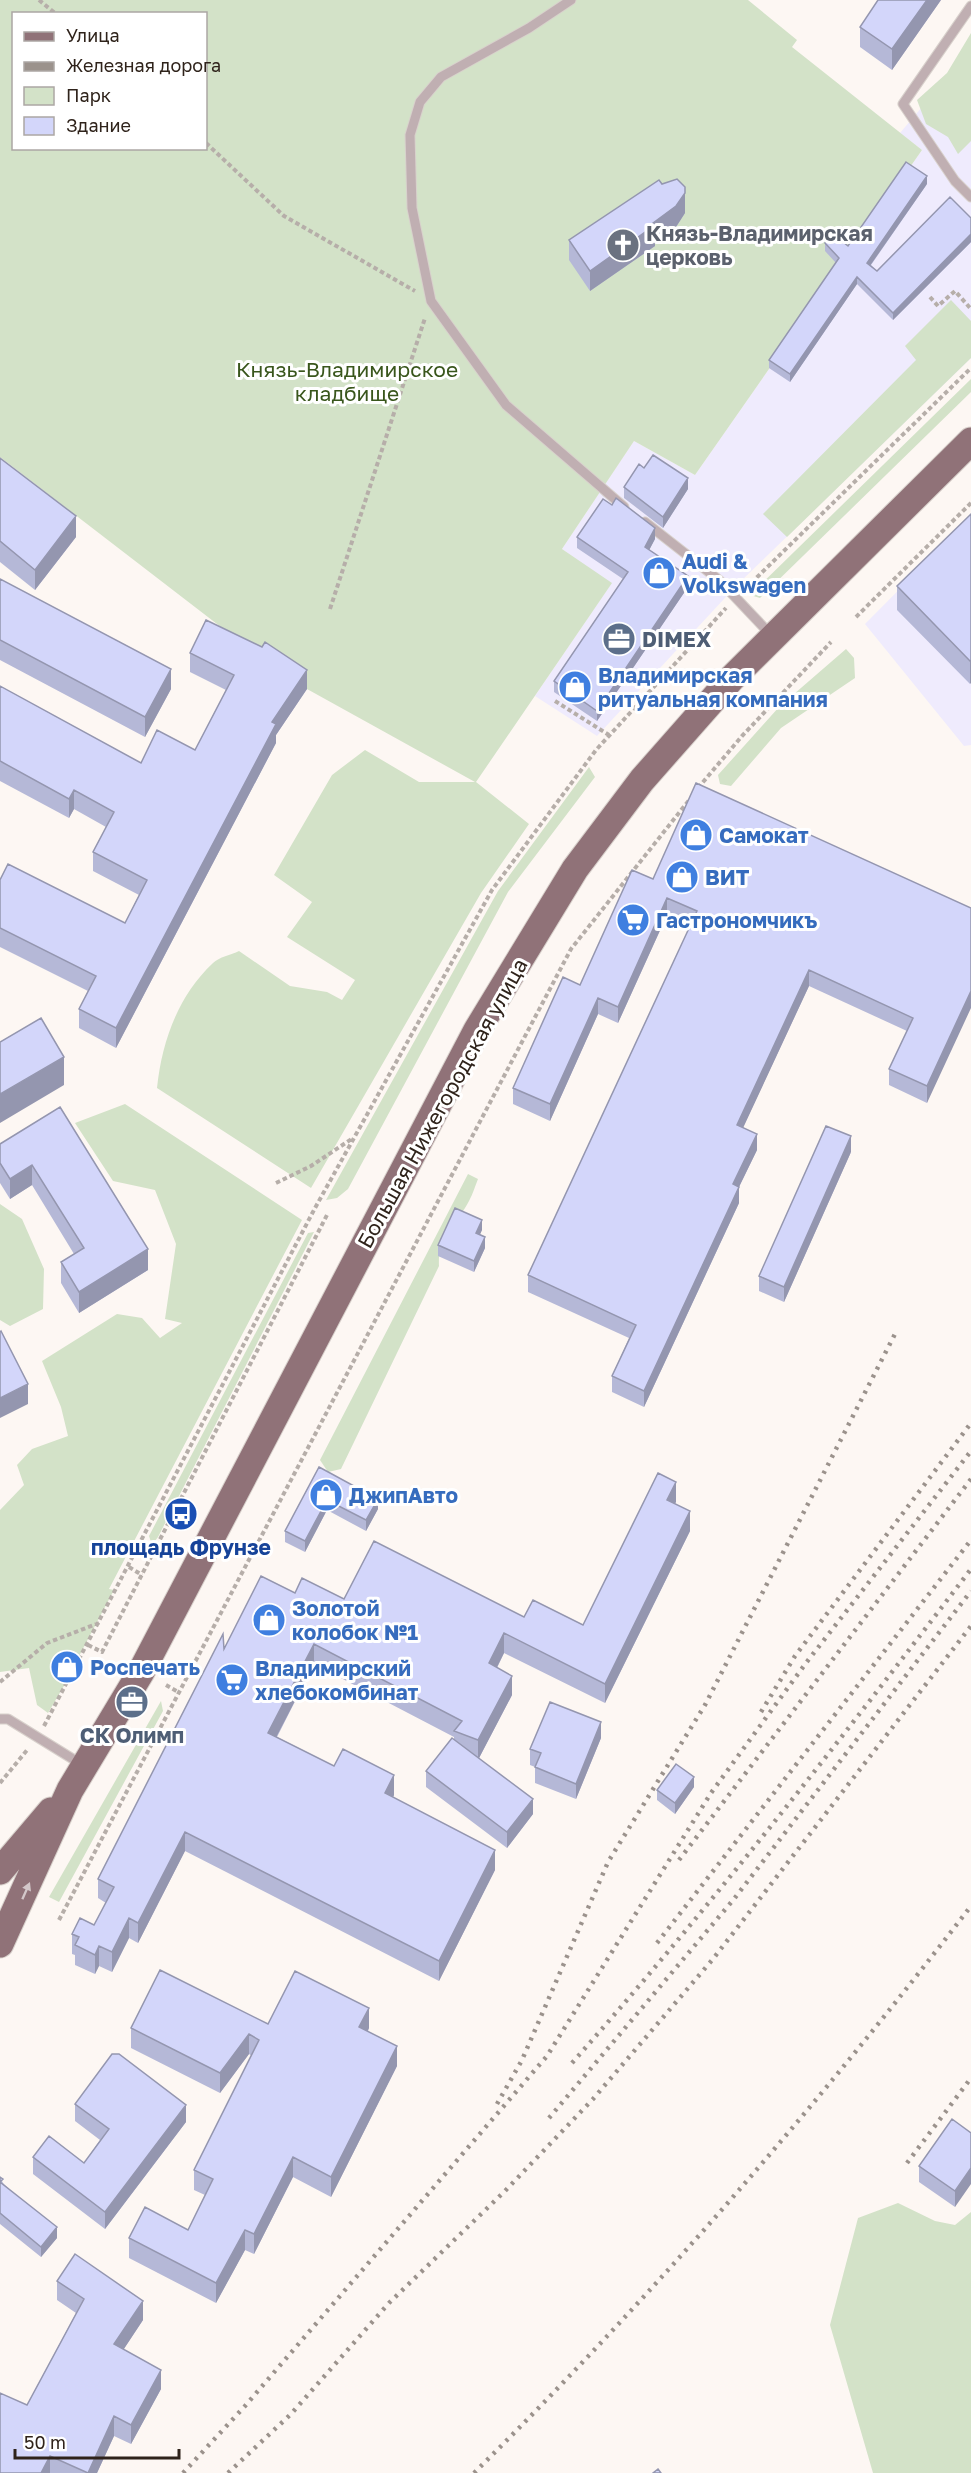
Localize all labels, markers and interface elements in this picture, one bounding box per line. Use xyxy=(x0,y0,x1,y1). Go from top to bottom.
legend xyxy=(12,12,207,150)
text: Улица xyxy=(66,24,120,46)
text: Железная дорога xyxy=(66,54,221,76)
text: Парк xyxy=(66,84,111,106)
text: Здание xyxy=(66,114,131,136)
place label: Князь-Владимирская церковь xyxy=(646,220,873,270)
church icon: Князь-Владимирская церковь xyxy=(605,227,641,263)
park label: Князь-Владимирское кладбище xyxy=(236,356,458,406)
place label: Audi & Volkswagen xyxy=(682,548,806,598)
shop icon: Audi & Volkswagen xyxy=(641,555,677,591)
office icon: DIMEX xyxy=(601,621,637,657)
place label: DIMEX xyxy=(642,626,711,652)
place label: Владимирская ритуальная компания xyxy=(598,662,828,712)
shop icon: Владимирская ритуальная компания xyxy=(557,669,593,705)
shop icon: Самокат xyxy=(678,817,714,853)
place label: Самокат xyxy=(719,822,809,848)
shop icon: ВИТ xyxy=(664,859,700,895)
place label: ВИТ xyxy=(705,864,750,890)
supermarket icon: Гастрономчикъ xyxy=(615,902,651,938)
place label: Гастрономчикъ xyxy=(656,907,817,933)
street label: Большая Нижегородская улица xyxy=(351,954,533,1252)
shop icon: ДжипАвто xyxy=(308,1477,344,1513)
place label: ДжипАвто xyxy=(349,1482,458,1508)
bus stop icon: площадь Фрунзе xyxy=(163,1496,199,1532)
place label: площадь Фрунзе xyxy=(91,1534,271,1560)
place label: Золотой колобок №1 xyxy=(292,1595,418,1645)
shop icon: Золотой колобок №1 xyxy=(251,1602,287,1638)
shop icon: Роспечать xyxy=(49,1649,85,1685)
place label: Роспечать xyxy=(90,1654,201,1680)
place label: Владимирский хлебокомбинат xyxy=(255,1655,418,1705)
supermarket icon: Владимирский хлебокомбинат xyxy=(214,1662,250,1698)
office icon: СК Олимп xyxy=(114,1684,150,1720)
place label: СК Олимп xyxy=(80,1722,184,1748)
one-way arrow xyxy=(21,1883,30,1900)
scale bar xyxy=(15,2422,178,2460)
text: 50 m xyxy=(24,2431,66,2453)

